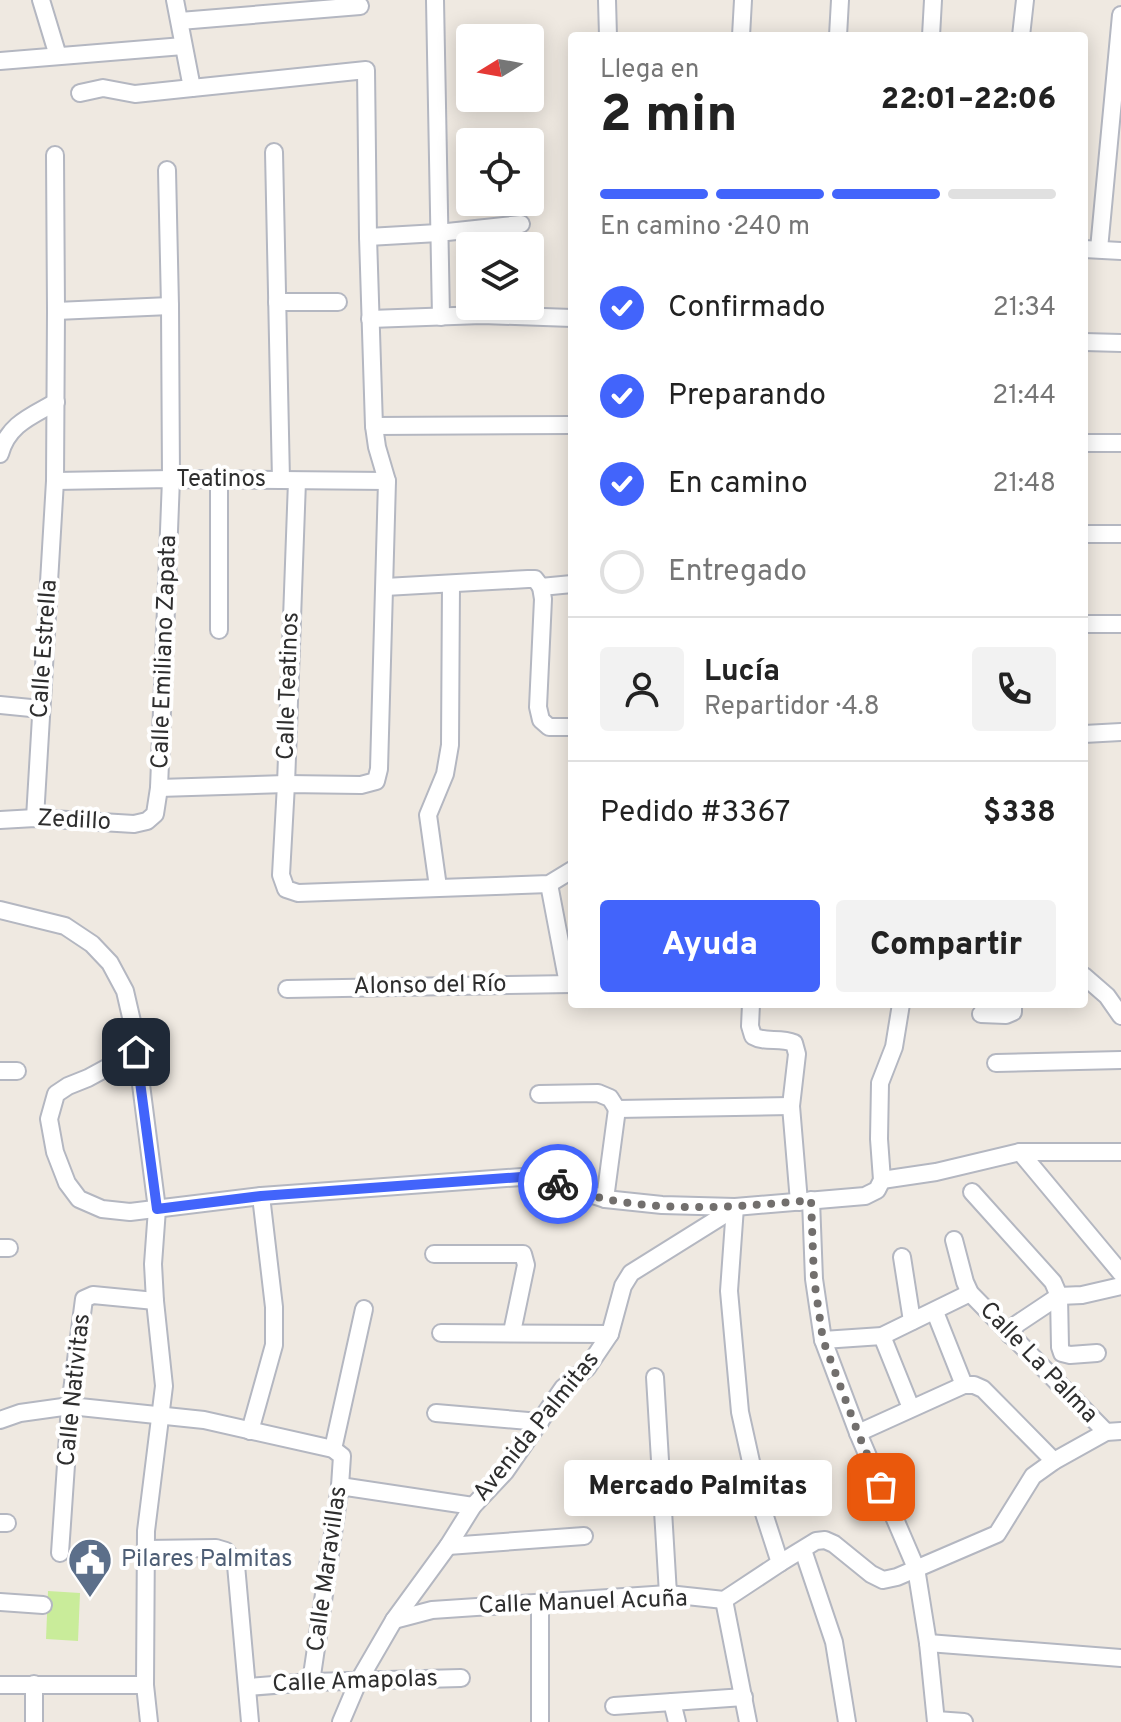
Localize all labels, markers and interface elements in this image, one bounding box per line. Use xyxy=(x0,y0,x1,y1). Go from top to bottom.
north arrow xyxy=(456,24,544,112)
map controls xyxy=(456,24,544,320)
text: Llega en xyxy=(600,54,699,87)
text: 22:01–22:06 xyxy=(881,82,1056,119)
text: 2 min xyxy=(600,84,738,150)
button: locate xyxy=(456,128,544,216)
text: En camino · 240 m xyxy=(600,211,810,244)
button: layers xyxy=(456,232,544,320)
icon: check xyxy=(600,286,644,330)
text: Confirmado xyxy=(668,290,826,327)
text: 21:34 xyxy=(993,292,1056,325)
icon: check xyxy=(600,374,644,418)
text: Preparando xyxy=(668,378,826,415)
text: 21:44 xyxy=(992,380,1056,413)
icon: check xyxy=(600,462,644,506)
street label: Teatinos xyxy=(176,465,266,495)
text: En camino xyxy=(668,466,808,503)
text: 21:48 xyxy=(993,468,1056,501)
street label: Calle Emiliano Zapata xyxy=(146,534,184,770)
text: Entregado xyxy=(668,554,807,591)
street label: Calle Estrella xyxy=(25,579,65,719)
street label: Calle Teatinos xyxy=(271,611,307,761)
button: person xyxy=(600,647,684,731)
button: phone xyxy=(972,647,1056,731)
text: Lucía xyxy=(704,654,780,691)
text: Repartidor · 4.8 xyxy=(704,691,880,724)
text: Pedido #3367 xyxy=(600,795,790,832)
text: $338 xyxy=(983,795,1056,832)
street label: Zedillo xyxy=(36,804,112,838)
button: Ayuda xyxy=(600,900,820,992)
button: Compartir xyxy=(836,900,1056,992)
street label: Alonso del Río xyxy=(353,970,507,1002)
pin xyxy=(102,1018,170,1086)
icon: home xyxy=(114,1030,158,1074)
courier xyxy=(518,1144,598,1224)
icon: bike xyxy=(536,1162,580,1206)
street label: Calle La Palma xyxy=(972,1296,1104,1430)
street label: Calle Nativitas xyxy=(52,1312,98,1468)
street label: Avenida Palmitas xyxy=(467,1346,607,1508)
pin xyxy=(847,1453,915,1521)
callout: Mercado Palmitas xyxy=(565,1459,833,1515)
icon: bag xyxy=(859,1465,903,1509)
text: Mercado Palmitas xyxy=(588,1471,808,1504)
street label: Calle Maravillas xyxy=(302,1484,354,1654)
public building icon: Pilares Palmitas xyxy=(66,1536,114,1599)
place label: Pilares Palmitas xyxy=(121,1545,292,1575)
street label: Calle Manuel Acuña xyxy=(478,1584,688,1622)
street label: Calle Amapolas xyxy=(272,1664,438,1700)

